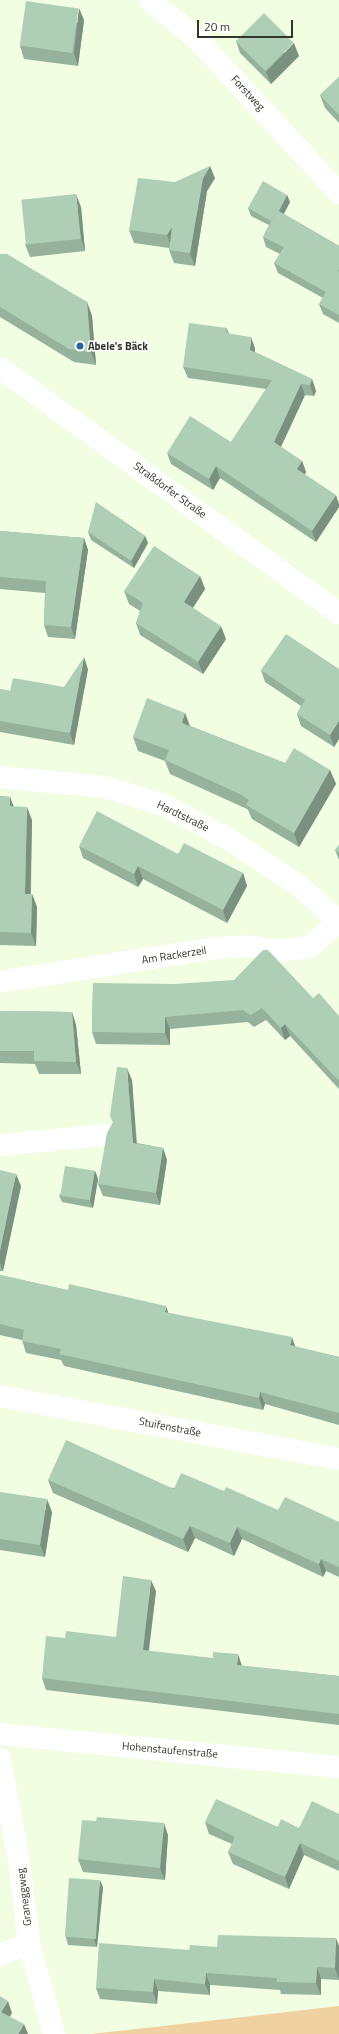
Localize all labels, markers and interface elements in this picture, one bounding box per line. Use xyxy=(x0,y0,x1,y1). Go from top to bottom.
scale bar xyxy=(199,12,295,38)
text: 20 m xyxy=(204,17,230,36)
street label: Forstweg xyxy=(228,73,268,113)
place label: Abele's Bäck xyxy=(88,339,148,353)
marker: Abele's Bäck xyxy=(75,341,85,351)
street label: Straßdorfer Straße xyxy=(131,459,209,521)
street label: Hardtstraße xyxy=(155,798,211,834)
street label: Am Rackerzeil xyxy=(141,943,207,967)
street label: Stuifenstraße xyxy=(138,1414,202,1440)
street label: Hohenstaufenstraße xyxy=(122,1739,218,1761)
street label: Graneggweg xyxy=(14,1867,34,1927)

